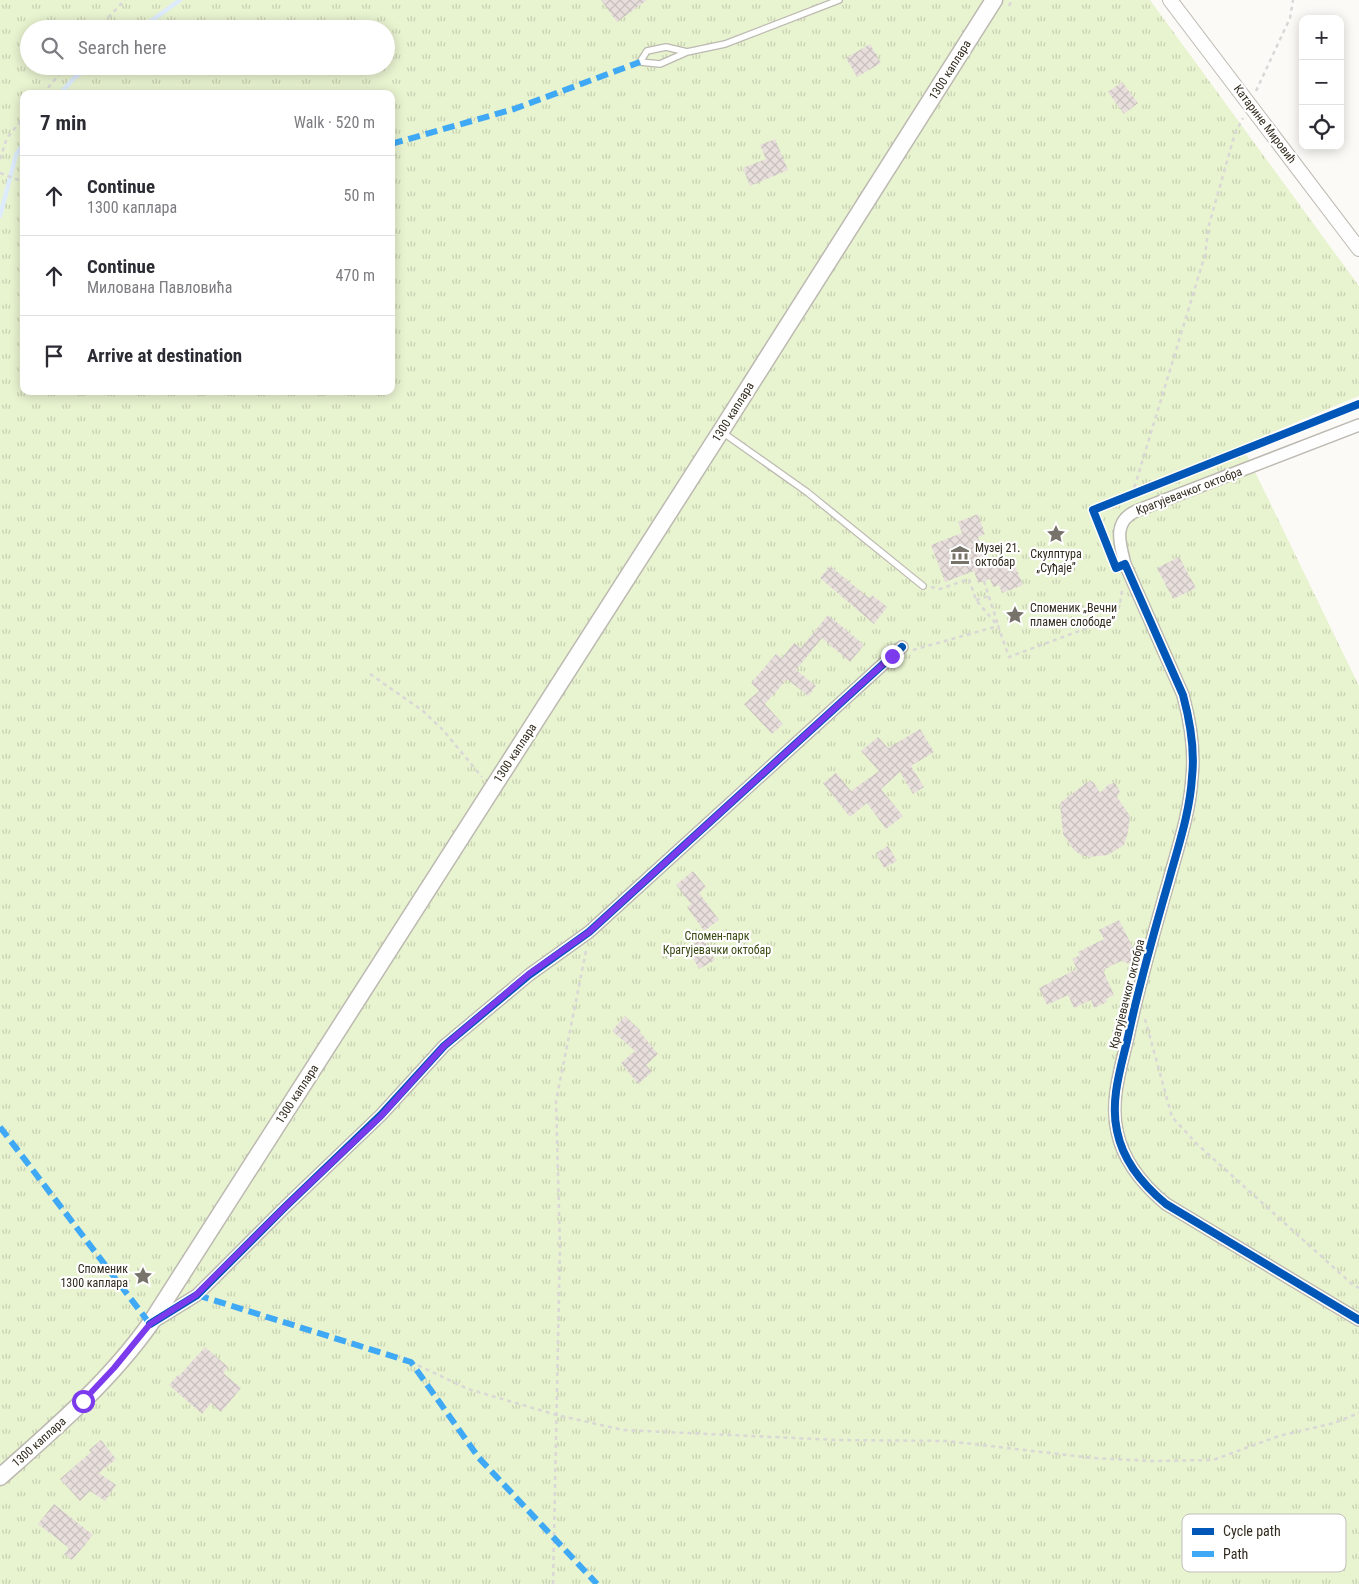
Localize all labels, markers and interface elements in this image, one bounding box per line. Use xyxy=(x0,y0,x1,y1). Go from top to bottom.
map controls xyxy=(1299,15,1344,150)
button: + xyxy=(1299,15,1344,60)
search box xyxy=(20,20,395,75)
icon: search xyxy=(38,34,66,62)
text: Search here xyxy=(78,36,166,59)
street label: 1300 каплара xyxy=(926,37,974,102)
button: − xyxy=(1299,60,1344,105)
street label: Катарине Мировић xyxy=(1231,82,1299,166)
button: locate xyxy=(1299,105,1344,150)
text: 7 min xyxy=(40,111,87,135)
text: Walk · 520 m xyxy=(294,113,375,132)
text: Continue xyxy=(87,175,155,198)
icon: ahead xyxy=(40,182,68,210)
text: 50 m xyxy=(343,186,375,205)
text: 1300 каплара xyxy=(87,198,177,217)
text: Continue xyxy=(87,255,155,278)
icon: ahead xyxy=(40,262,68,290)
text: 470 m xyxy=(336,266,375,285)
text: Милована Павловића xyxy=(87,278,232,297)
icon: arrive xyxy=(40,342,68,370)
text: Arrive at destination xyxy=(87,344,242,367)
street label: 1300 каплара xyxy=(709,379,757,444)
street label: Крагујевачког октобра xyxy=(1134,464,1244,518)
place icon: Скулптура „Суђаје” xyxy=(1045,523,1067,545)
place label: Музеј 21. октобар xyxy=(975,541,1021,569)
museum icon: Музеј 21. октобар xyxy=(949,544,971,566)
place label: Скулптура „Суђаје” xyxy=(1030,547,1082,575)
place label: Споменик „Вечни пламен слободе” xyxy=(1030,601,1117,629)
place icon: Споменик „Вечни пламен слободе” xyxy=(1004,604,1026,626)
route end xyxy=(881,645,904,668)
street label: 1300 каплара xyxy=(491,721,539,785)
park label: Спомен-парк Крагујевачки октобар xyxy=(663,929,771,957)
street label: Крагујевачког октобра xyxy=(1107,937,1147,1050)
street label: 1300 каплара xyxy=(273,1062,321,1126)
place label: Споменик 1300 каплара xyxy=(60,1262,128,1290)
place icon: Споменик 1300 каплара xyxy=(132,1265,154,1287)
route start xyxy=(72,1390,95,1413)
street label: 1300 каплара xyxy=(9,1414,69,1470)
legend xyxy=(1182,1514,1346,1572)
text: Cycle path xyxy=(1223,1523,1281,1539)
text: Path xyxy=(1223,1546,1248,1562)

